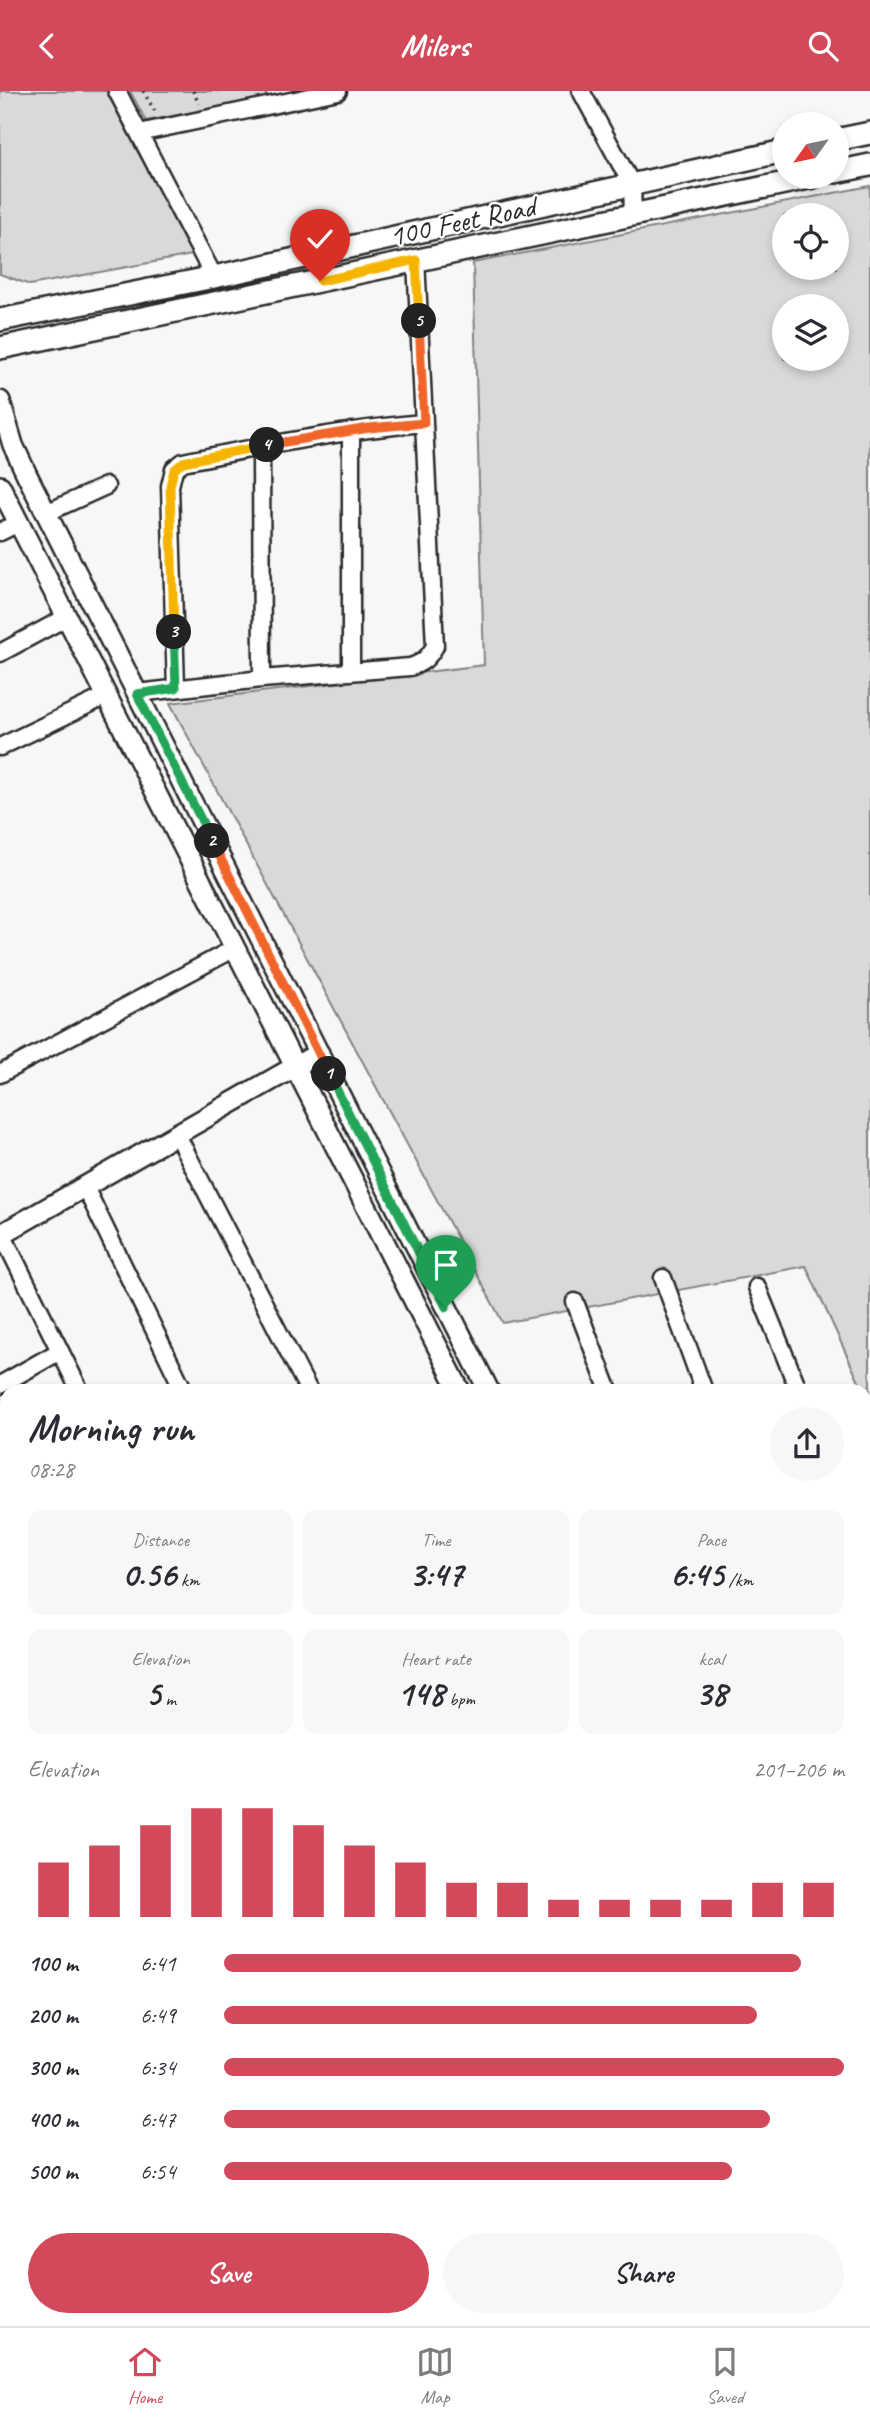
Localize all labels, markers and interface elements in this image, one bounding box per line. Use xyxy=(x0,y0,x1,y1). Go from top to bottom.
text: Milers xyxy=(400,25,470,66)
icon: back xyxy=(28,27,66,65)
icon: search xyxy=(804,27,842,65)
north arrow xyxy=(772,112,849,189)
map controls xyxy=(772,112,849,371)
street label: 100 Feet Road xyxy=(386,186,542,255)
button: locate xyxy=(772,203,849,280)
pin xyxy=(290,209,350,281)
icon: check xyxy=(301,220,339,258)
button: layers xyxy=(772,294,849,371)
pin: 5 xyxy=(402,303,436,338)
text: 5 xyxy=(414,308,423,332)
pin: 4 xyxy=(250,427,284,463)
text: 4 xyxy=(262,432,271,456)
pin: 3 xyxy=(156,615,192,649)
text: 3 xyxy=(169,619,178,643)
pin: 2 xyxy=(194,823,230,859)
text: 2 xyxy=(207,828,216,852)
pin: 1 xyxy=(312,1056,346,1091)
text: 1 xyxy=(324,1061,333,1085)
pin xyxy=(416,1235,476,1307)
icon: arrive xyxy=(427,1246,465,1284)
text: Morning run xyxy=(28,1405,194,1452)
button: share xyxy=(770,1407,844,1481)
text: 08:28 xyxy=(28,1455,74,1484)
text: Distance xyxy=(132,1528,189,1552)
text: Time xyxy=(421,1528,451,1552)
text: Pace xyxy=(697,1528,726,1552)
text: 0.56 xyxy=(122,1552,176,1597)
text: 3:47 xyxy=(409,1552,463,1597)
text: 6:45 xyxy=(669,1552,724,1597)
text: km xyxy=(176,1568,199,1592)
text: /km xyxy=(724,1568,753,1592)
text: Elevation xyxy=(131,1647,190,1671)
text: Heart rate xyxy=(401,1647,471,1671)
text: kcal xyxy=(699,1647,724,1671)
text: 5 xyxy=(145,1671,161,1716)
text: 148 xyxy=(397,1671,444,1716)
text: 38 xyxy=(696,1671,727,1716)
text: m xyxy=(161,1687,176,1711)
text: bpm xyxy=(444,1687,475,1711)
text: Elevation xyxy=(28,1755,99,1784)
text: 201–206 m xyxy=(753,1755,844,1784)
text: 100 m xyxy=(28,1949,78,1978)
text: 6:41 xyxy=(140,1949,176,1978)
text: 200 m xyxy=(28,2001,78,2030)
text: 6:49 xyxy=(140,2001,176,2030)
text: 300 m xyxy=(28,2053,78,2082)
text: 6:34 xyxy=(140,2053,176,2082)
text: 400 m xyxy=(28,2105,78,2134)
text: 6:47 xyxy=(140,2105,176,2134)
text: 500 m xyxy=(28,2157,77,2186)
text: 6:54 xyxy=(140,2157,176,2186)
button: Save xyxy=(28,2233,429,2313)
button: Share xyxy=(443,2233,844,2313)
tab: Home xyxy=(126,2343,164,2409)
tab: Map xyxy=(416,2343,454,2409)
tab: Saved xyxy=(706,2343,744,2409)

